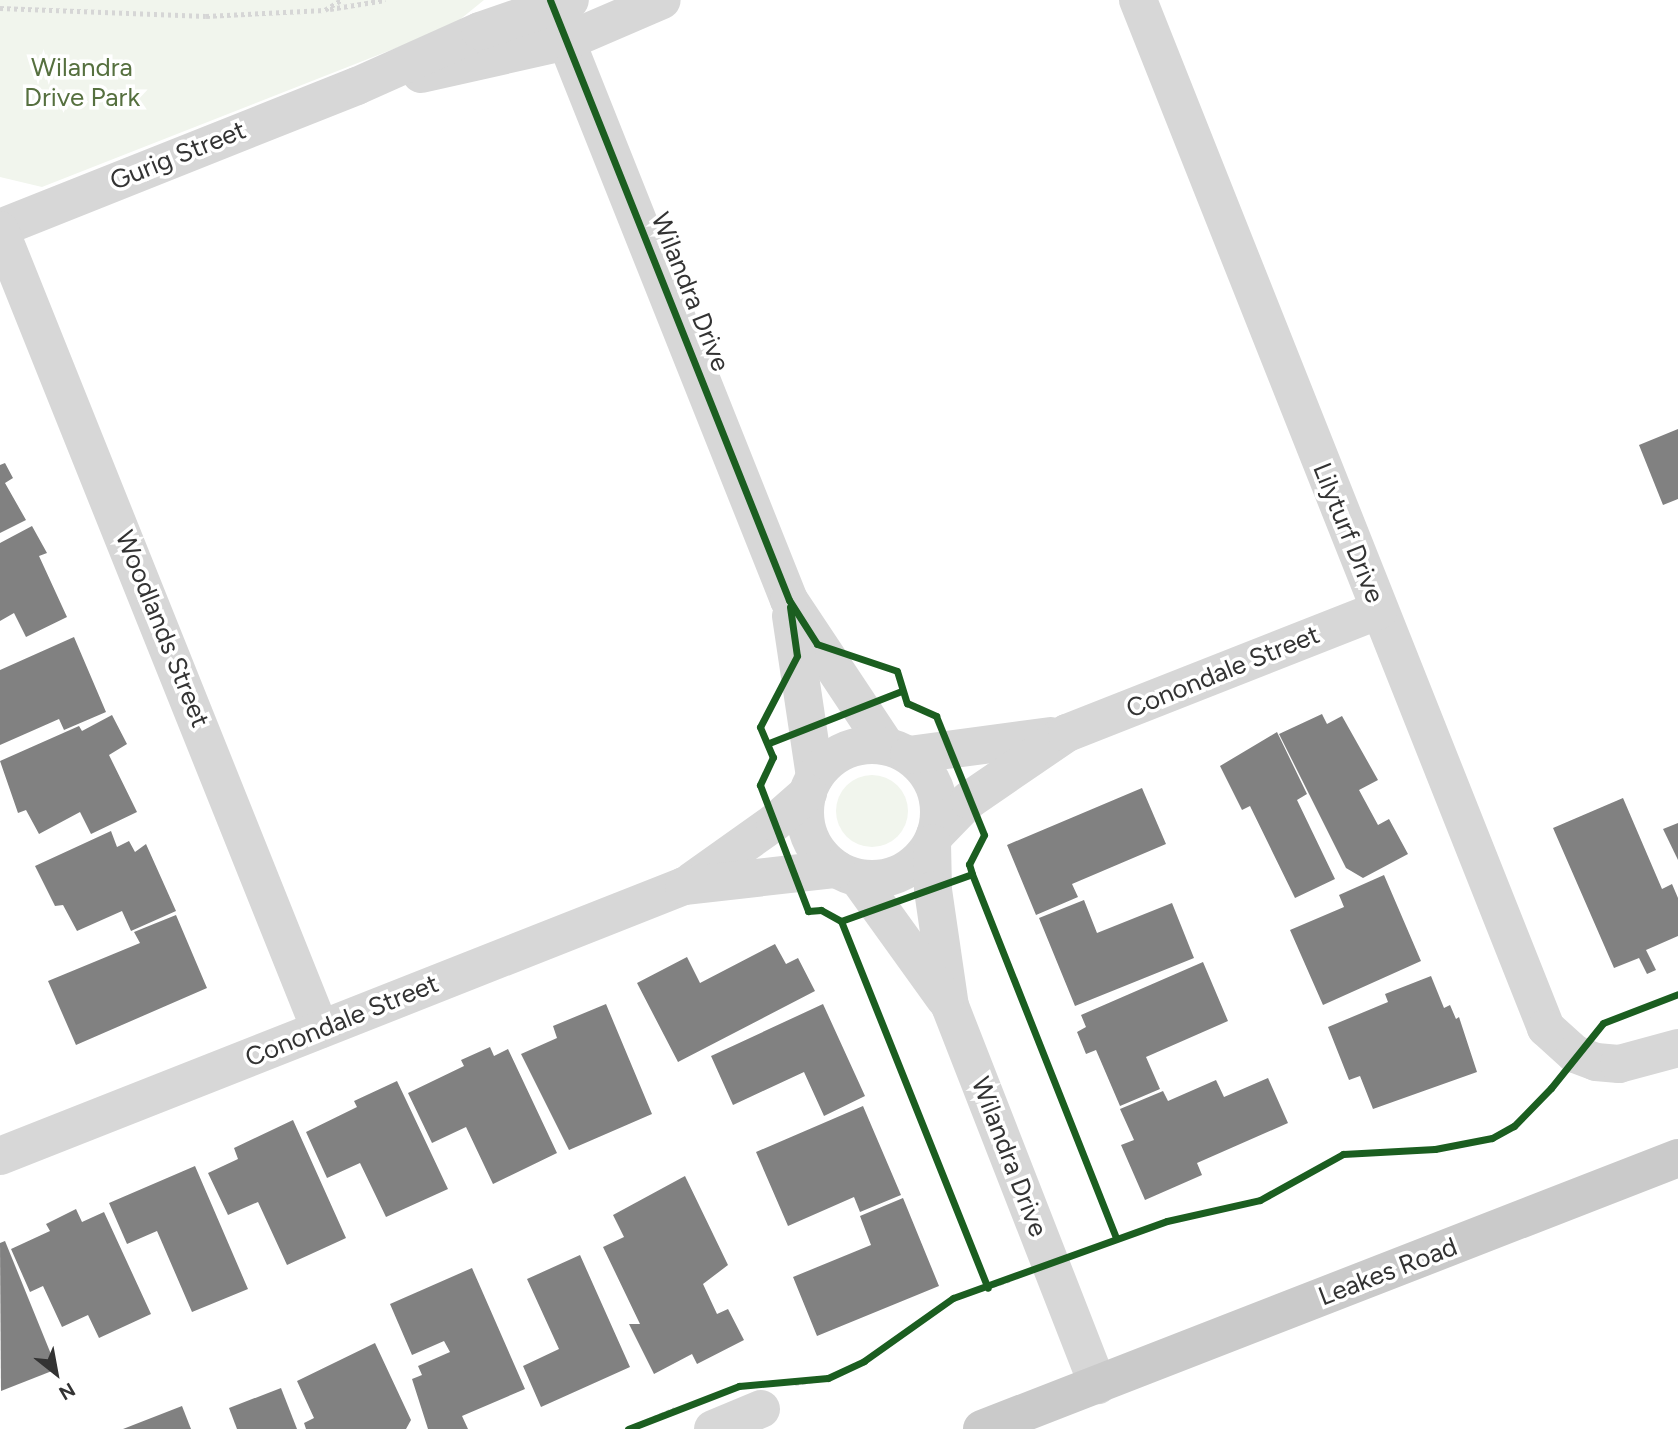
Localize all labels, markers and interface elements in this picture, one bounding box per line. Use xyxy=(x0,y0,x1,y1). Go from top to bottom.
park label: Wilandra Drive Park xyxy=(24,52,140,114)
street label: Gurig Street xyxy=(106,115,250,197)
street label: Wilandra Drive xyxy=(644,208,736,376)
street label: Lilyturf Drive xyxy=(1306,458,1390,608)
street label: Woodlands Street xyxy=(108,526,216,732)
street label: Conondale Street xyxy=(1122,619,1324,725)
street label: Conondale Street xyxy=(241,968,443,1074)
street label: Wilandra Drive xyxy=(964,1073,1054,1241)
street label: Leakes Road xyxy=(1314,1231,1462,1313)
north arrow xyxy=(21,1338,91,1408)
text: N xyxy=(55,1378,79,1405)

